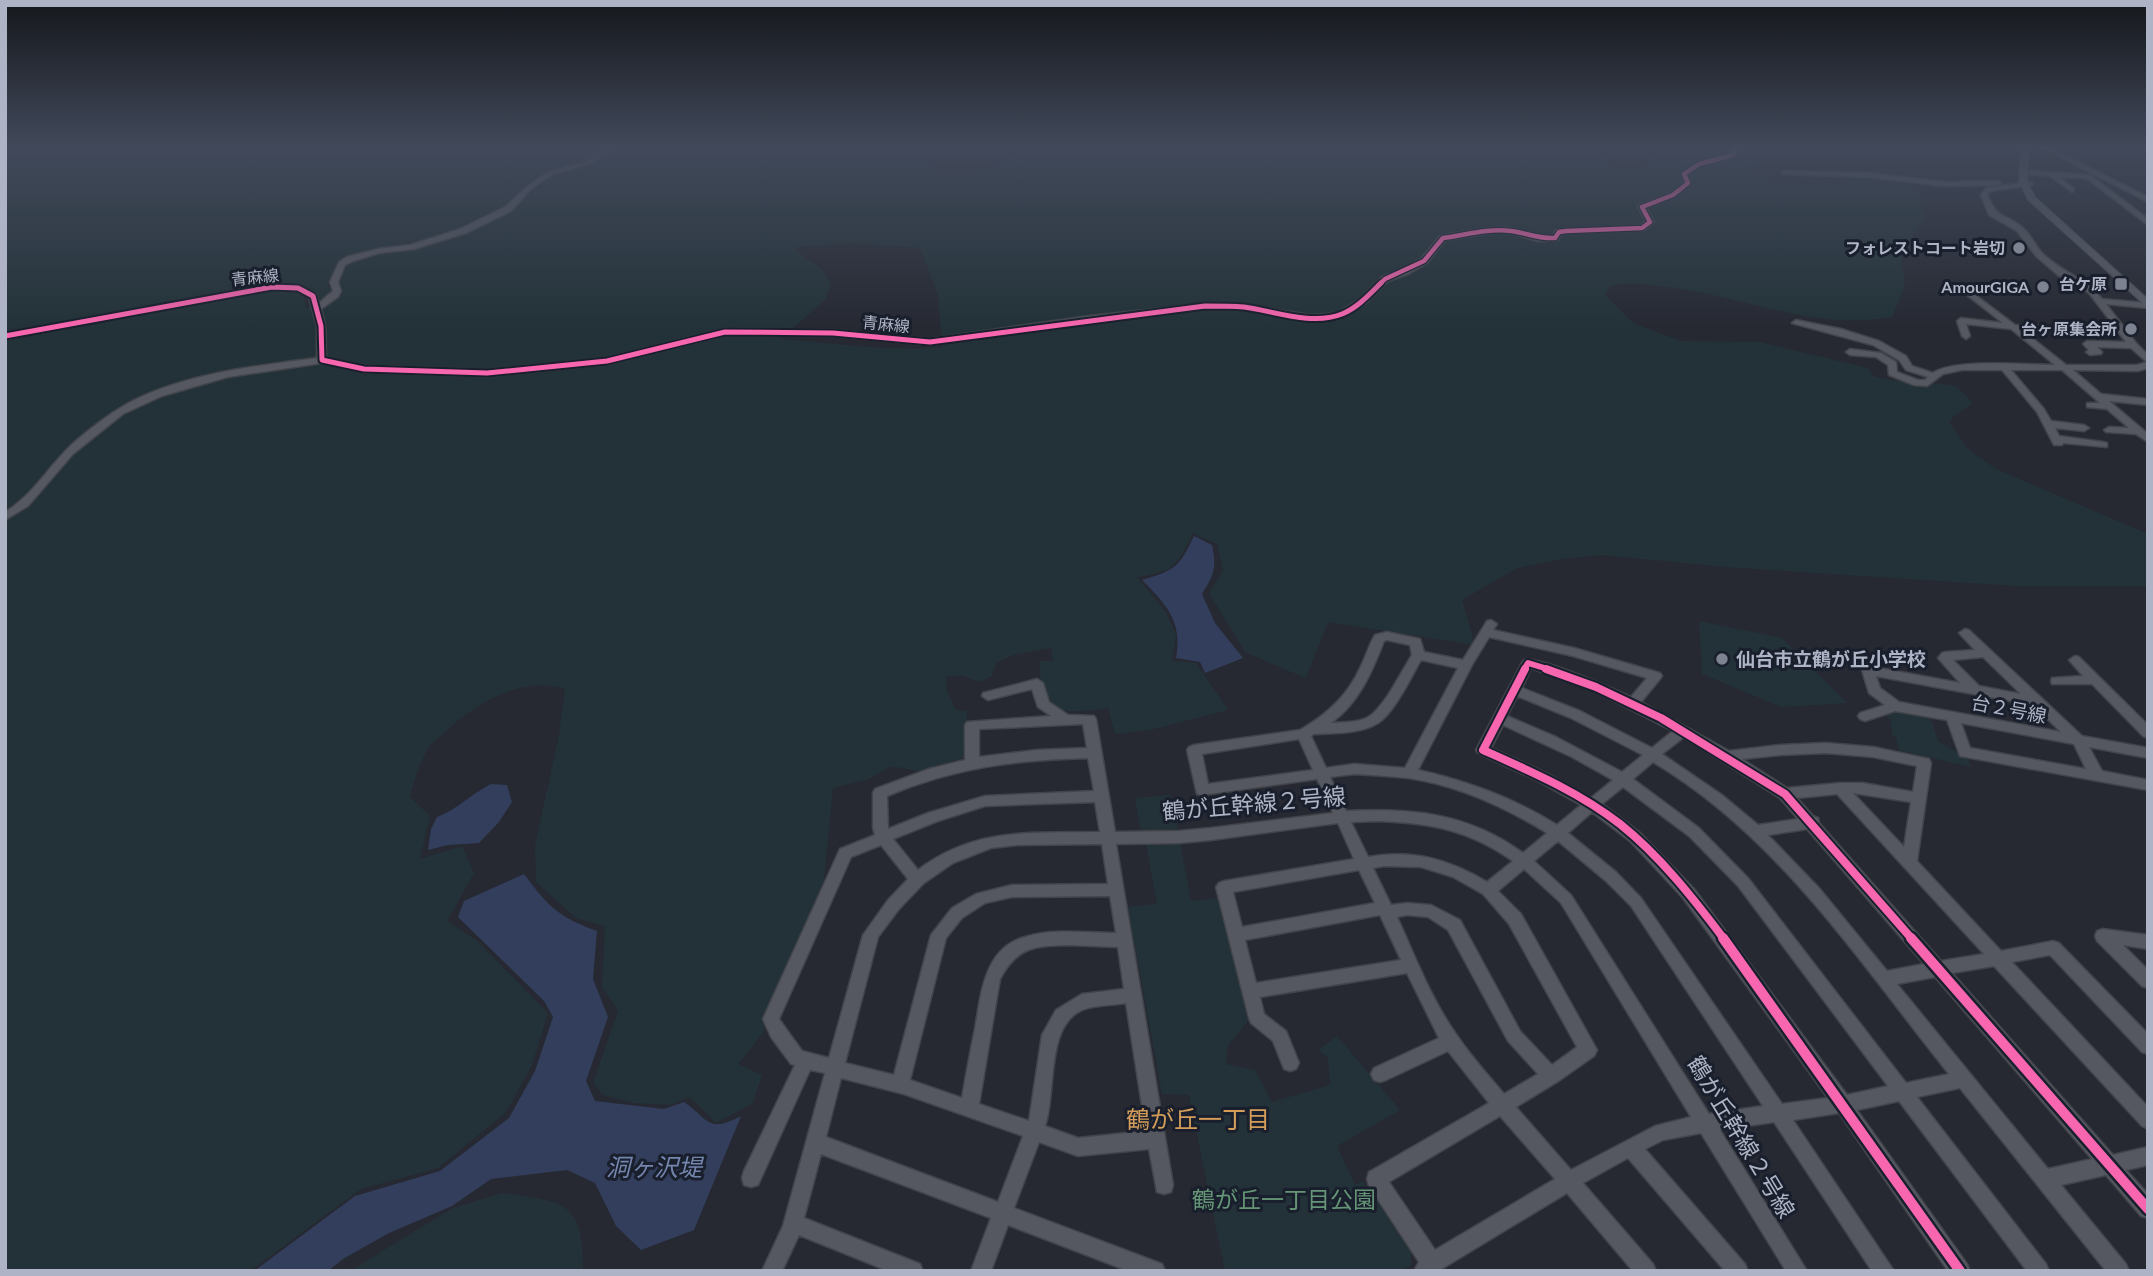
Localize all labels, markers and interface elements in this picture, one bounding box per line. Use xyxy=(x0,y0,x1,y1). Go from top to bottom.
place label: フォレストコート岩切 xyxy=(1845,238,2005,257)
marker: フォレストコート岩切 xyxy=(2011,240,2027,256)
street label: 青麻線 xyxy=(230,265,280,288)
place label: 台ケ原 xyxy=(2059,274,2107,293)
marker: 台ケ原 xyxy=(2113,276,2129,292)
place label: AmourGIGA xyxy=(1940,277,2030,296)
marker: AmourGIGA xyxy=(2035,279,2051,295)
street label: 青麻線 xyxy=(861,312,911,335)
place label: 台ヶ原集会所 xyxy=(2021,319,2117,338)
marker: 台ヶ原集会所 xyxy=(2123,321,2139,337)
place label: 仙台市立鶴が丘小学校 xyxy=(1736,647,1926,670)
marker: 仙台市立鶴が丘小学校 xyxy=(1714,651,1730,667)
street label: 台２号線 xyxy=(1970,690,2049,727)
street label: 鶴が丘幹線２号線 xyxy=(1161,781,1347,825)
street label: 鶴が丘幹線２号線 xyxy=(1682,1050,1801,1223)
district label: 鶴が丘一丁目 xyxy=(1126,1104,1270,1133)
water label: 洞ヶ沢堤 xyxy=(606,1152,705,1181)
park label: 鶴が丘一丁目公園 xyxy=(1192,1185,1376,1213)

